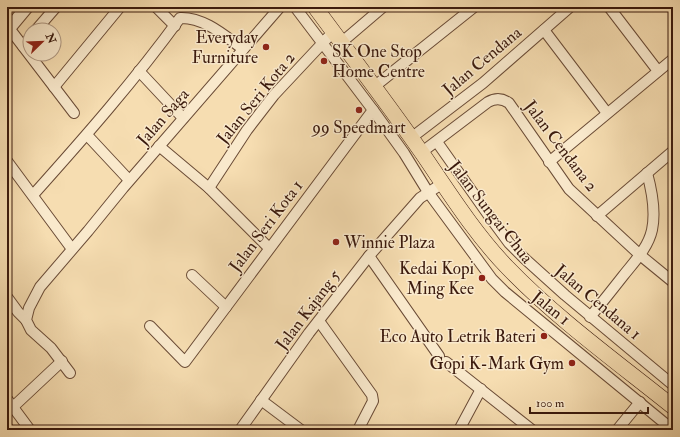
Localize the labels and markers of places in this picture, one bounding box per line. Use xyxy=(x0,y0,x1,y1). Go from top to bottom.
place label: Everyday Furniture xyxy=(192,27,259,68)
place label: SK One Stop Home Centre xyxy=(332,41,425,82)
marker: Everyday Furniture xyxy=(261,42,271,52)
marker: SK One Stop Home Centre xyxy=(319,56,329,66)
marker: 99 Speedmart xyxy=(354,105,364,115)
place label: 99 Speedmart xyxy=(310,117,406,139)
place label: Winnie Plaza xyxy=(343,232,436,253)
marker: Winnie Plaza xyxy=(331,237,341,247)
place label: Kedai Kopi Ming Kee xyxy=(399,258,474,299)
marker: Kedai Kopi Ming Kee xyxy=(477,273,487,283)
place label: Eco Auto Letrik Bateri xyxy=(379,326,536,347)
marker: Eco Auto Letrik Bateri xyxy=(539,331,549,341)
place label: Gopi K-Mark Gym xyxy=(430,353,564,375)
marker: Gopi K-Mark Gym xyxy=(567,358,577,368)

